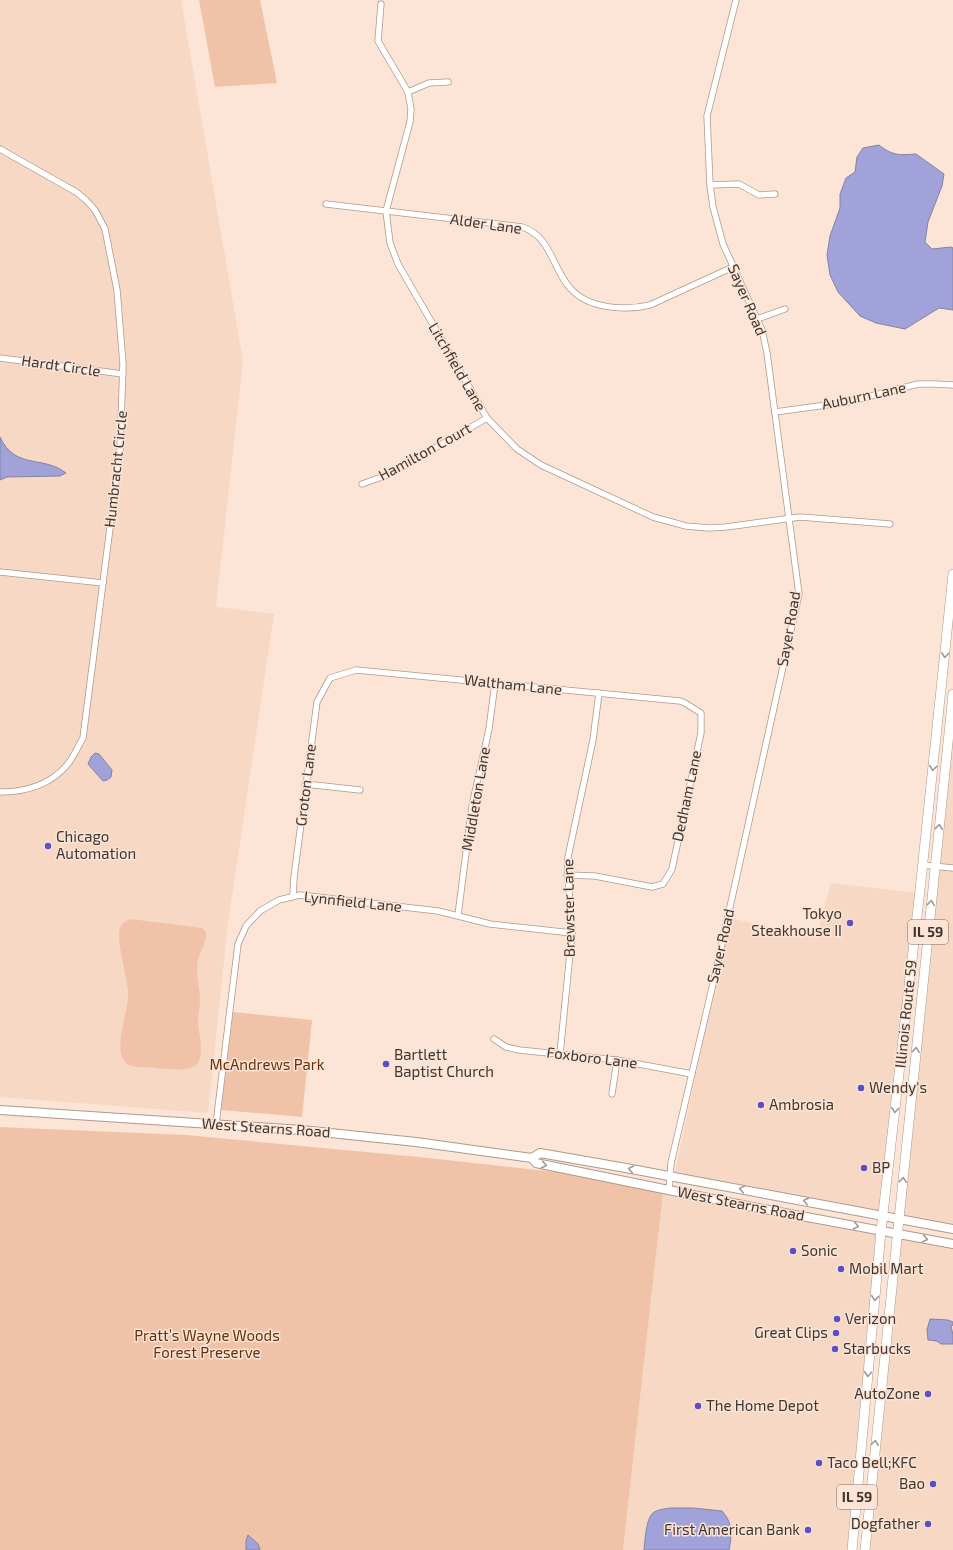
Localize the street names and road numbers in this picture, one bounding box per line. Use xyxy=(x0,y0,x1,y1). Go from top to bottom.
street label: Alder Lane xyxy=(449,209,523,237)
street label: Sayer Road xyxy=(725,261,771,338)
street label: Litchfield Lane xyxy=(425,319,491,414)
street label: Hardt Circle xyxy=(20,351,102,379)
street label: Auburn Lane xyxy=(820,377,908,413)
street label: Humbracht Circle xyxy=(100,409,130,528)
street label: Hamilton Court xyxy=(375,418,474,484)
street label: Sayer Road xyxy=(773,590,803,668)
street label: Waltham Lane xyxy=(463,670,563,698)
street label: Groton Lane xyxy=(291,743,319,827)
street label: Middleton Lane xyxy=(457,745,493,852)
street label: Dedham Lane xyxy=(668,749,704,843)
street label: Brewster Lane xyxy=(558,859,578,958)
street label: Lynnfield Lane xyxy=(303,887,403,915)
street label: Sayer Road xyxy=(703,907,737,985)
road number: IL 59 xyxy=(908,920,948,944)
street label: Illinois Route 59 xyxy=(890,959,920,1069)
street label: Foxboro Lane xyxy=(546,1042,639,1072)
street label: West Stearns Road xyxy=(201,1114,331,1140)
street label: West Stearns Road xyxy=(676,1182,806,1224)
road number: IL 59 xyxy=(837,1485,877,1509)

